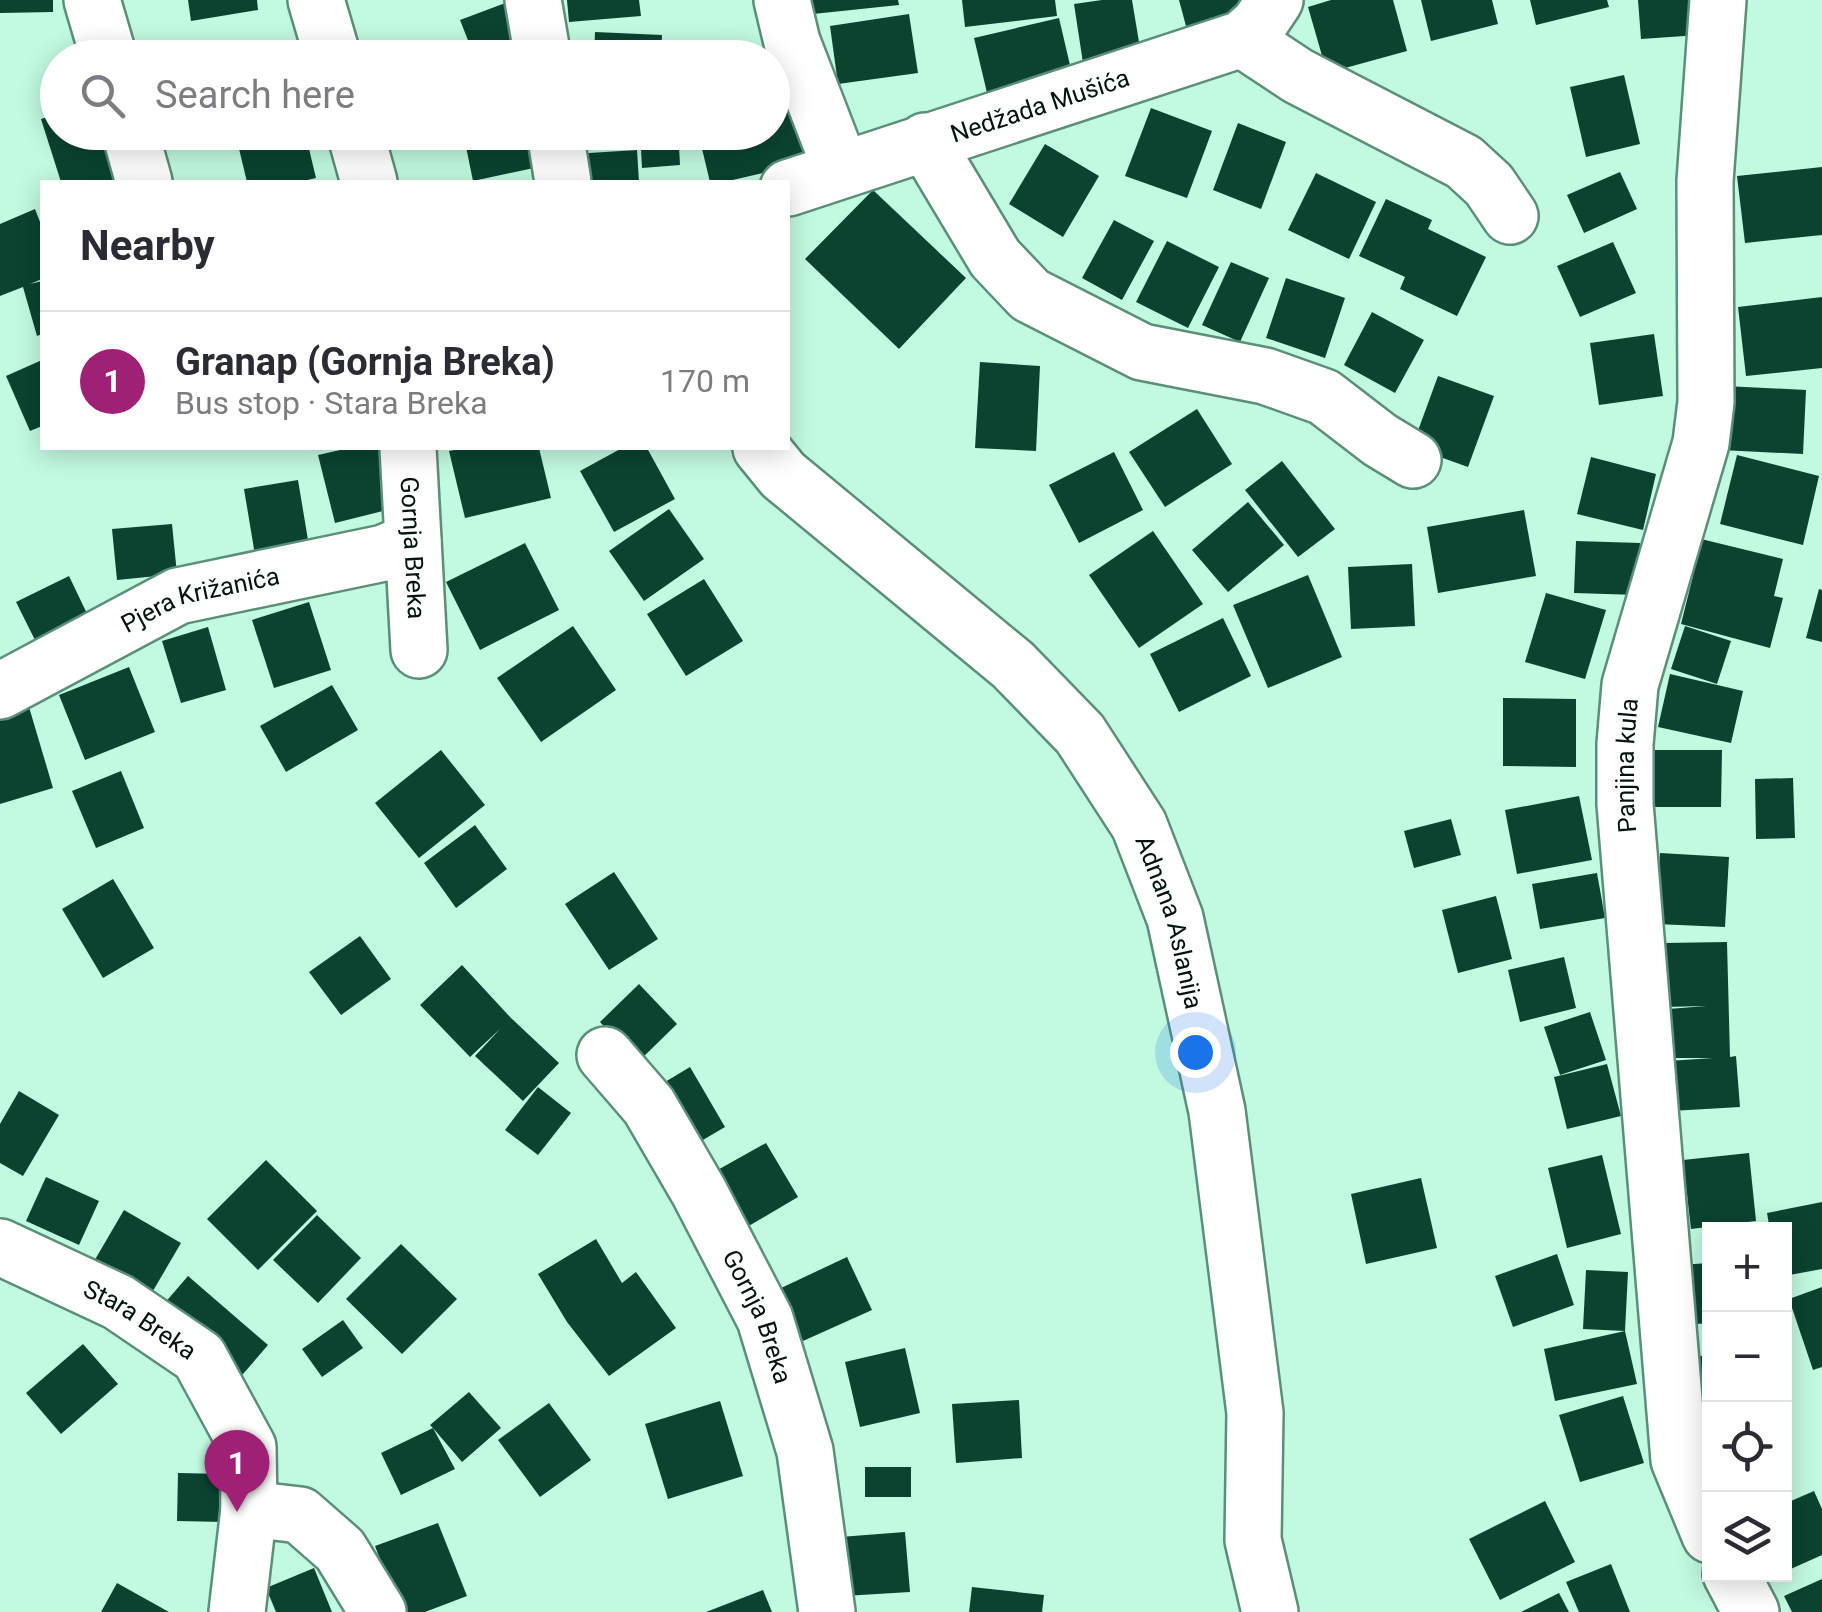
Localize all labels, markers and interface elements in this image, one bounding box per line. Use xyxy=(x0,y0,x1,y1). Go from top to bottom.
search box xyxy=(40,40,790,150)
street label: Nedžada Mušića xyxy=(947,63,1133,149)
icon: search xyxy=(75,68,130,123)
text: Search here xyxy=(155,73,355,117)
text: Nearby xyxy=(80,221,215,270)
text: Granap (Gornja Breka) xyxy=(175,340,555,384)
text: 1 xyxy=(103,362,122,400)
text: 170 m xyxy=(660,362,750,400)
text: Bus stop · Stara Breka xyxy=(175,384,488,422)
street label: Gornja Breka xyxy=(395,476,431,620)
street label: Pjera Križanića xyxy=(116,561,282,639)
street label: Panjina kula xyxy=(1611,697,1644,834)
street label: Adnana Aslanija xyxy=(1129,831,1208,1012)
your location xyxy=(1170,1027,1221,1078)
map controls xyxy=(1702,1222,1792,1582)
button: + xyxy=(1702,1222,1792,1312)
street label: Gornja Breka xyxy=(716,1245,798,1387)
street label: Stara Breka xyxy=(79,1274,202,1366)
button: − xyxy=(1702,1312,1792,1402)
button: locate xyxy=(1702,1402,1792,1492)
pin: 1 xyxy=(204,1430,270,1512)
button: layers xyxy=(1702,1492,1792,1582)

